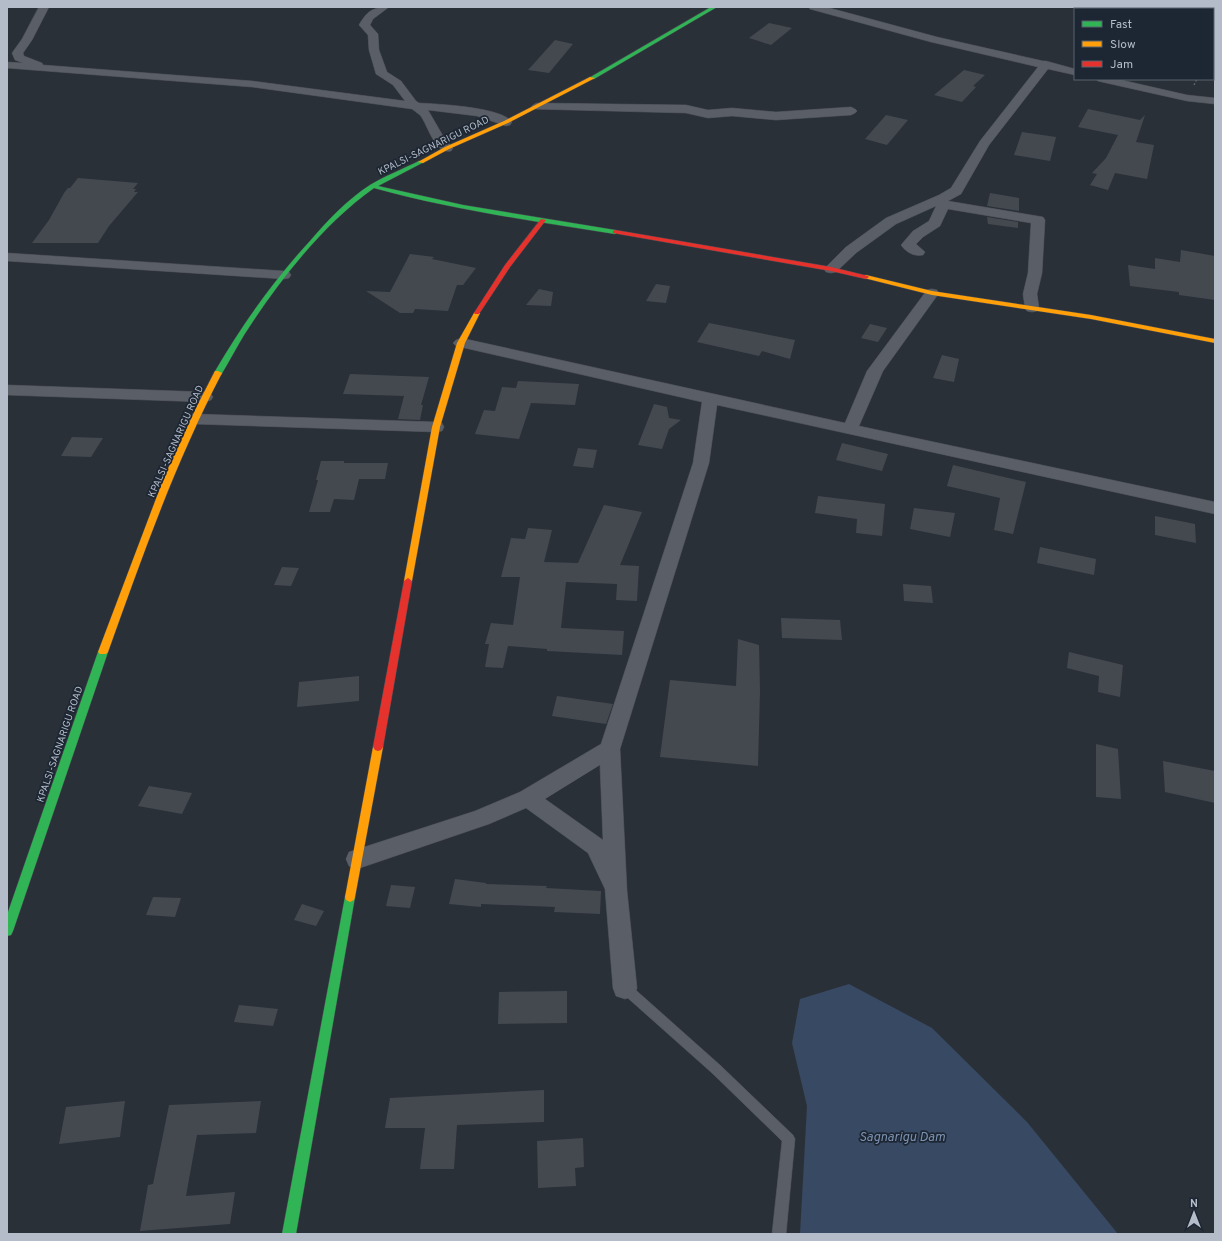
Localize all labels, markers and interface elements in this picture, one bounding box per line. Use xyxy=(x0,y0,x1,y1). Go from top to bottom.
legend xyxy=(1074,8,1214,80)
text: Fast xyxy=(1110,17,1132,33)
text: Slow xyxy=(1110,37,1136,53)
text: Jam xyxy=(1110,57,1133,73)
street label: KPALSI-SAGNARIGU ROAD xyxy=(376,114,491,179)
street label: KPALSI-SAGNARIGU ROAD xyxy=(146,383,207,500)
street label: KPALSI-SAGNARIGU ROAD xyxy=(34,685,86,804)
water label: Sagnarigu Dam xyxy=(859,1130,945,1146)
north arrow xyxy=(1174,1193,1214,1233)
text: N xyxy=(1190,1197,1198,1211)

